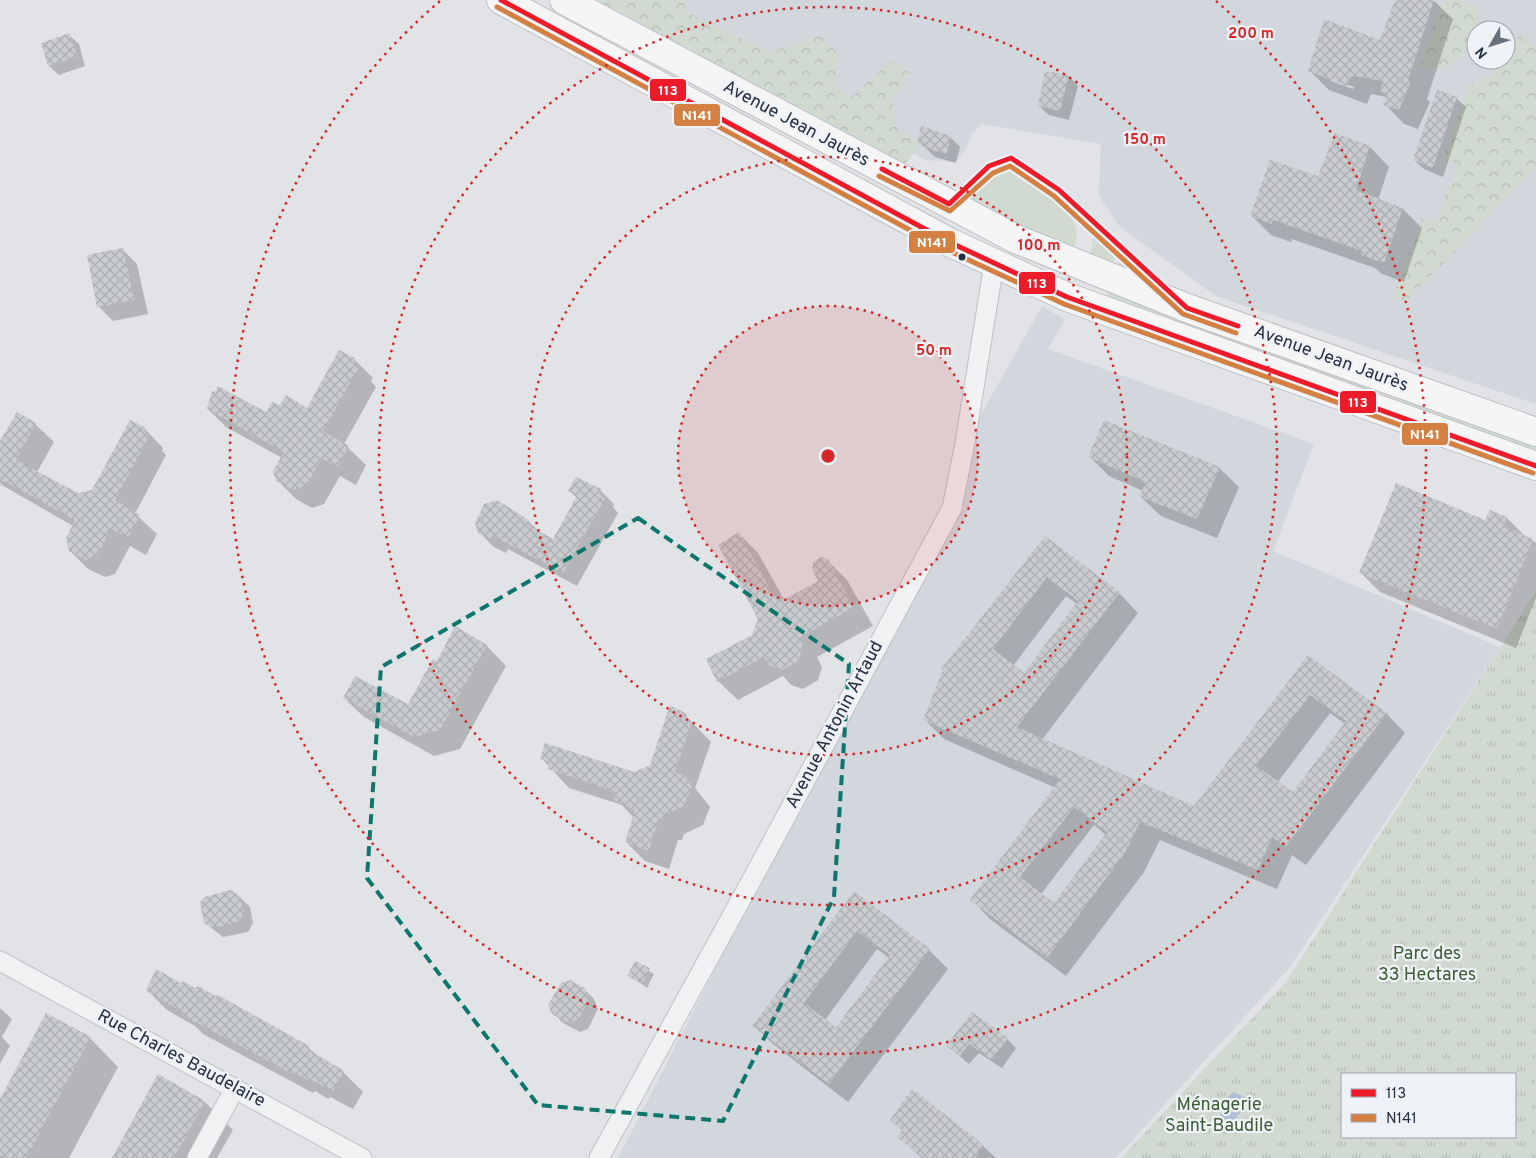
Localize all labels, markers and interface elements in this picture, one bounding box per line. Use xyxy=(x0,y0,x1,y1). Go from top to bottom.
north arrow xyxy=(1466,20,1516,70)
text: 200 m xyxy=(1228,25,1274,44)
text: N xyxy=(1472,43,1492,61)
street label: Avenue Jean Jaurès xyxy=(719,76,873,172)
line badge: 113 xyxy=(649,78,687,102)
text: 113 xyxy=(658,83,678,100)
line badge: N141 xyxy=(673,103,721,127)
text: N141 xyxy=(682,108,712,125)
text: 150 m xyxy=(1124,131,1166,150)
line badge: N141 xyxy=(908,230,956,254)
text: N141 xyxy=(917,235,947,252)
text: 100 m xyxy=(1018,237,1060,256)
unlabelled marker xyxy=(957,252,967,262)
line badge: 113 xyxy=(1018,271,1056,295)
text: 113 xyxy=(1027,276,1047,293)
street label: Avenue Jean Jaurès xyxy=(1251,320,1411,398)
text: 50 m xyxy=(916,342,952,361)
line badge: 113 xyxy=(1339,390,1377,414)
text: 113 xyxy=(1348,395,1368,412)
line badge: N141 xyxy=(1401,422,1449,446)
text: N141 xyxy=(1410,427,1440,444)
centre of rings xyxy=(819,447,837,465)
street label: Avenue Antonin Artaud xyxy=(781,637,889,813)
park label: Parc des 33 Hectares xyxy=(1378,943,1476,987)
street label: Rue Charles Baudelaire xyxy=(93,1005,269,1113)
legend xyxy=(1341,1073,1516,1138)
text: 113 xyxy=(1386,1085,1406,1104)
park label: Ménagerie Saint-Baudile xyxy=(1165,1094,1273,1138)
text: N141 xyxy=(1386,1110,1417,1129)

